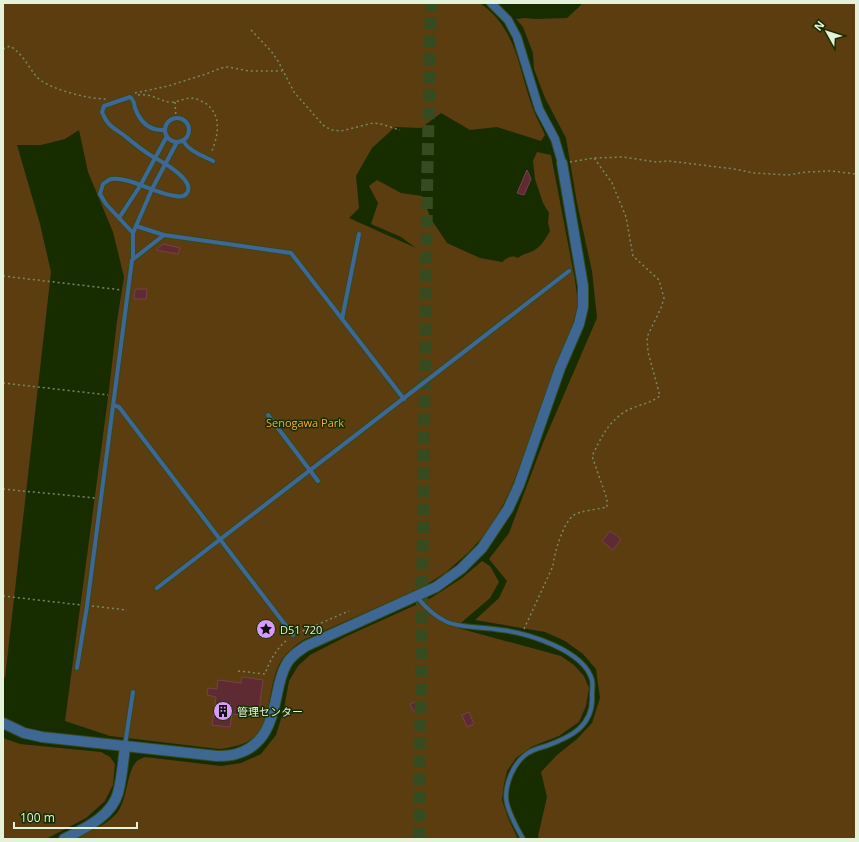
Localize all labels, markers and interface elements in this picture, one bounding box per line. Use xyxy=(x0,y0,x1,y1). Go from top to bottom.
north arrow xyxy=(807,12,847,52)
text: N xyxy=(810,17,827,34)
park label: Senogawa Park xyxy=(266,415,344,430)
place icon: D51 720 xyxy=(255,618,277,640)
place label: D51 720 xyxy=(280,622,322,637)
building icon: 管理センター xyxy=(212,700,234,722)
place label: 管理センター xyxy=(237,704,303,719)
scale bar xyxy=(14,804,137,830)
text: 100 m xyxy=(20,809,55,826)

